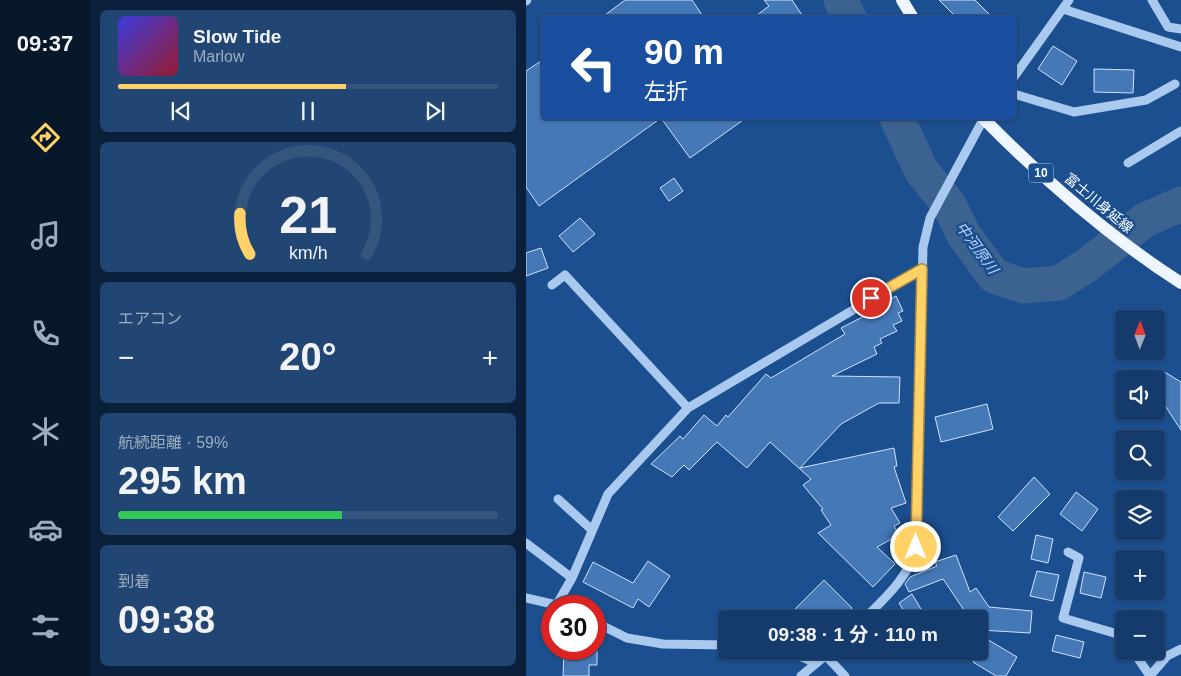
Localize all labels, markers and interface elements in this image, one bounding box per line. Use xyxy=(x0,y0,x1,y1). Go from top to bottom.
text: Slow Tide xyxy=(193,26,281,47)
text: 09:37 xyxy=(17,31,73,56)
text: 90 m xyxy=(644,32,724,71)
icon: left xyxy=(561,35,626,100)
text: Marlow xyxy=(193,48,245,65)
text: 左折 xyxy=(644,79,688,104)
icon: previous xyxy=(167,97,195,125)
icon: pause xyxy=(294,97,322,125)
icon: next xyxy=(421,97,449,125)
icon: directions xyxy=(28,120,63,155)
road number: 10 xyxy=(1028,164,1054,182)
street label: 富士川身延線 xyxy=(1062,170,1136,236)
text: 21 xyxy=(279,186,337,244)
icon: music xyxy=(28,218,63,253)
water label: 中河原川 xyxy=(953,218,1003,279)
text: km/h xyxy=(289,243,327,263)
pin xyxy=(850,277,892,319)
icon: arrive xyxy=(857,284,885,312)
text: エアコン xyxy=(118,310,182,327)
north arrow xyxy=(1115,310,1165,360)
map controls xyxy=(1115,310,1165,660)
icon: phone xyxy=(28,316,63,351)
text: 20° xyxy=(279,336,337,378)
text: − xyxy=(118,342,134,373)
text: + xyxy=(482,342,498,373)
button: sound xyxy=(1115,370,1165,420)
icon: climate xyxy=(28,414,63,449)
button: search xyxy=(1115,430,1165,480)
text: 航続距離 · 59% xyxy=(118,434,228,451)
text: 295 km xyxy=(118,460,247,502)
button: layers xyxy=(1115,490,1165,540)
icon: car xyxy=(28,512,63,547)
position arrow xyxy=(889,520,941,572)
button: + xyxy=(1115,550,1165,600)
text: 到着 xyxy=(118,573,150,590)
speed limit sign: 30 xyxy=(541,595,606,660)
text: 09:38 xyxy=(118,599,215,641)
icon: filters xyxy=(28,609,63,644)
button: − xyxy=(1115,610,1165,660)
text: 09:38 · 1 分 · 110 m xyxy=(768,624,938,645)

